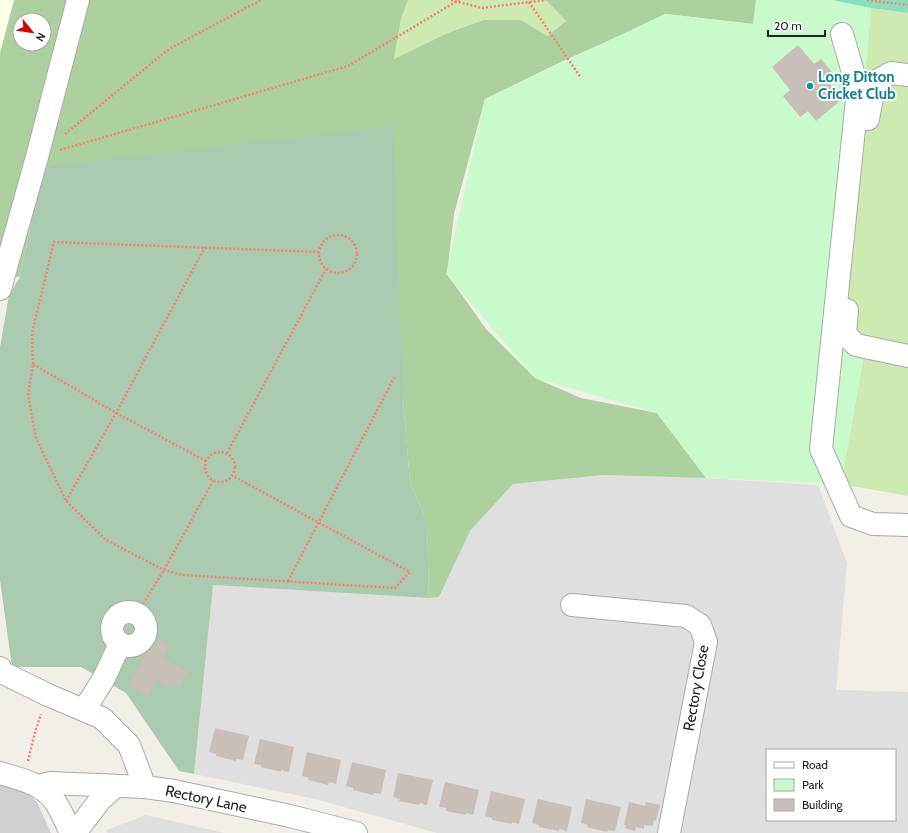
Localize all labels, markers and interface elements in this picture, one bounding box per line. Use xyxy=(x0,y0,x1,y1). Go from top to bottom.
north arrow xyxy=(12,12,52,52)
scale bar xyxy=(768,12,825,38)
text: 20 m xyxy=(774,18,802,33)
text: N xyxy=(33,30,49,44)
place label: Long Ditton Cricket Club xyxy=(818,68,896,103)
marker: Long Ditton Cricket Club xyxy=(805,81,815,91)
street label: Rectory Close xyxy=(680,643,712,732)
legend xyxy=(766,749,896,821)
text: Road xyxy=(802,757,828,772)
text: Park xyxy=(802,777,824,792)
street label: Rectory Lane xyxy=(164,782,249,816)
text: Building xyxy=(802,797,844,812)

